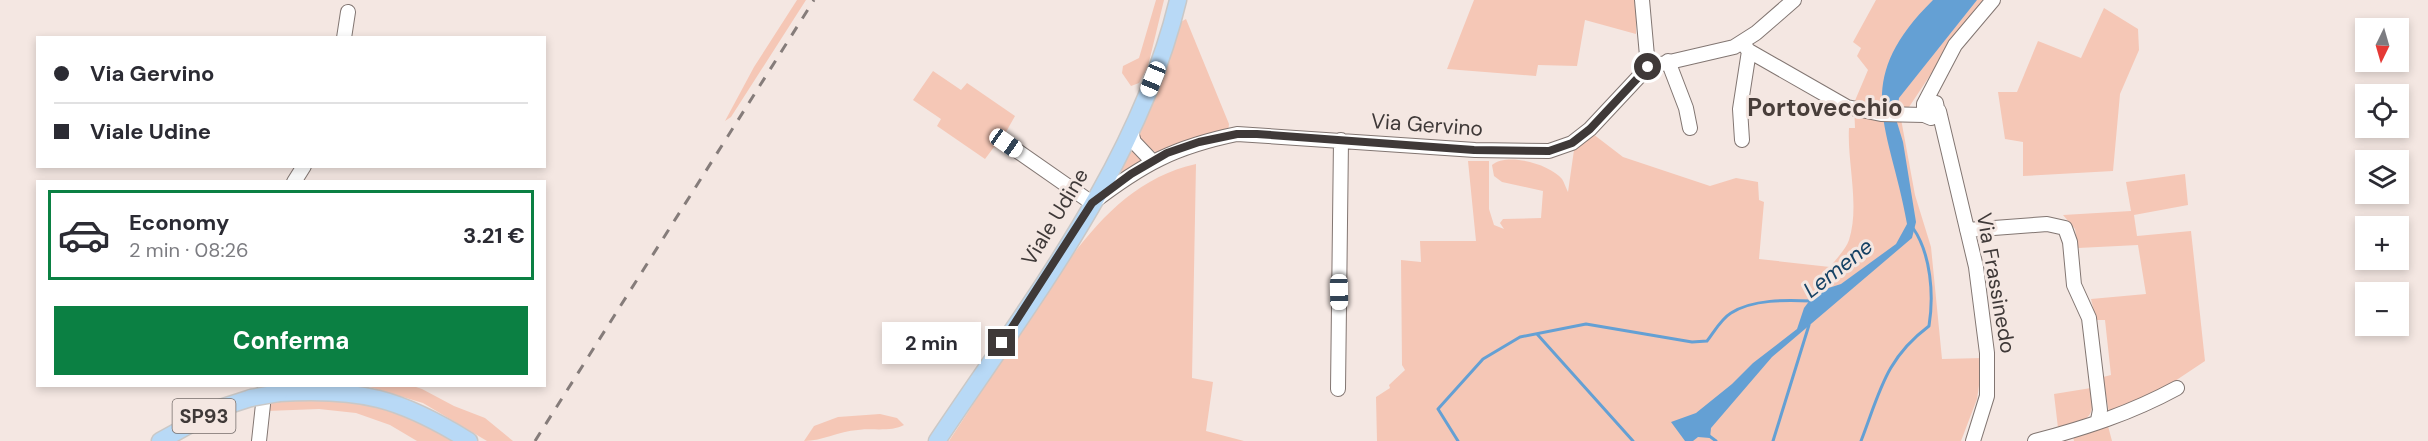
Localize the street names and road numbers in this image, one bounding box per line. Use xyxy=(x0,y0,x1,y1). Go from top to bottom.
street label: Via Gervino xyxy=(1370,107,1484,143)
street label: Viale Udine xyxy=(1015,163,1095,271)
street label: Via Frassinedo xyxy=(1970,211,2022,355)
road number: SP93 xyxy=(172,399,236,433)

